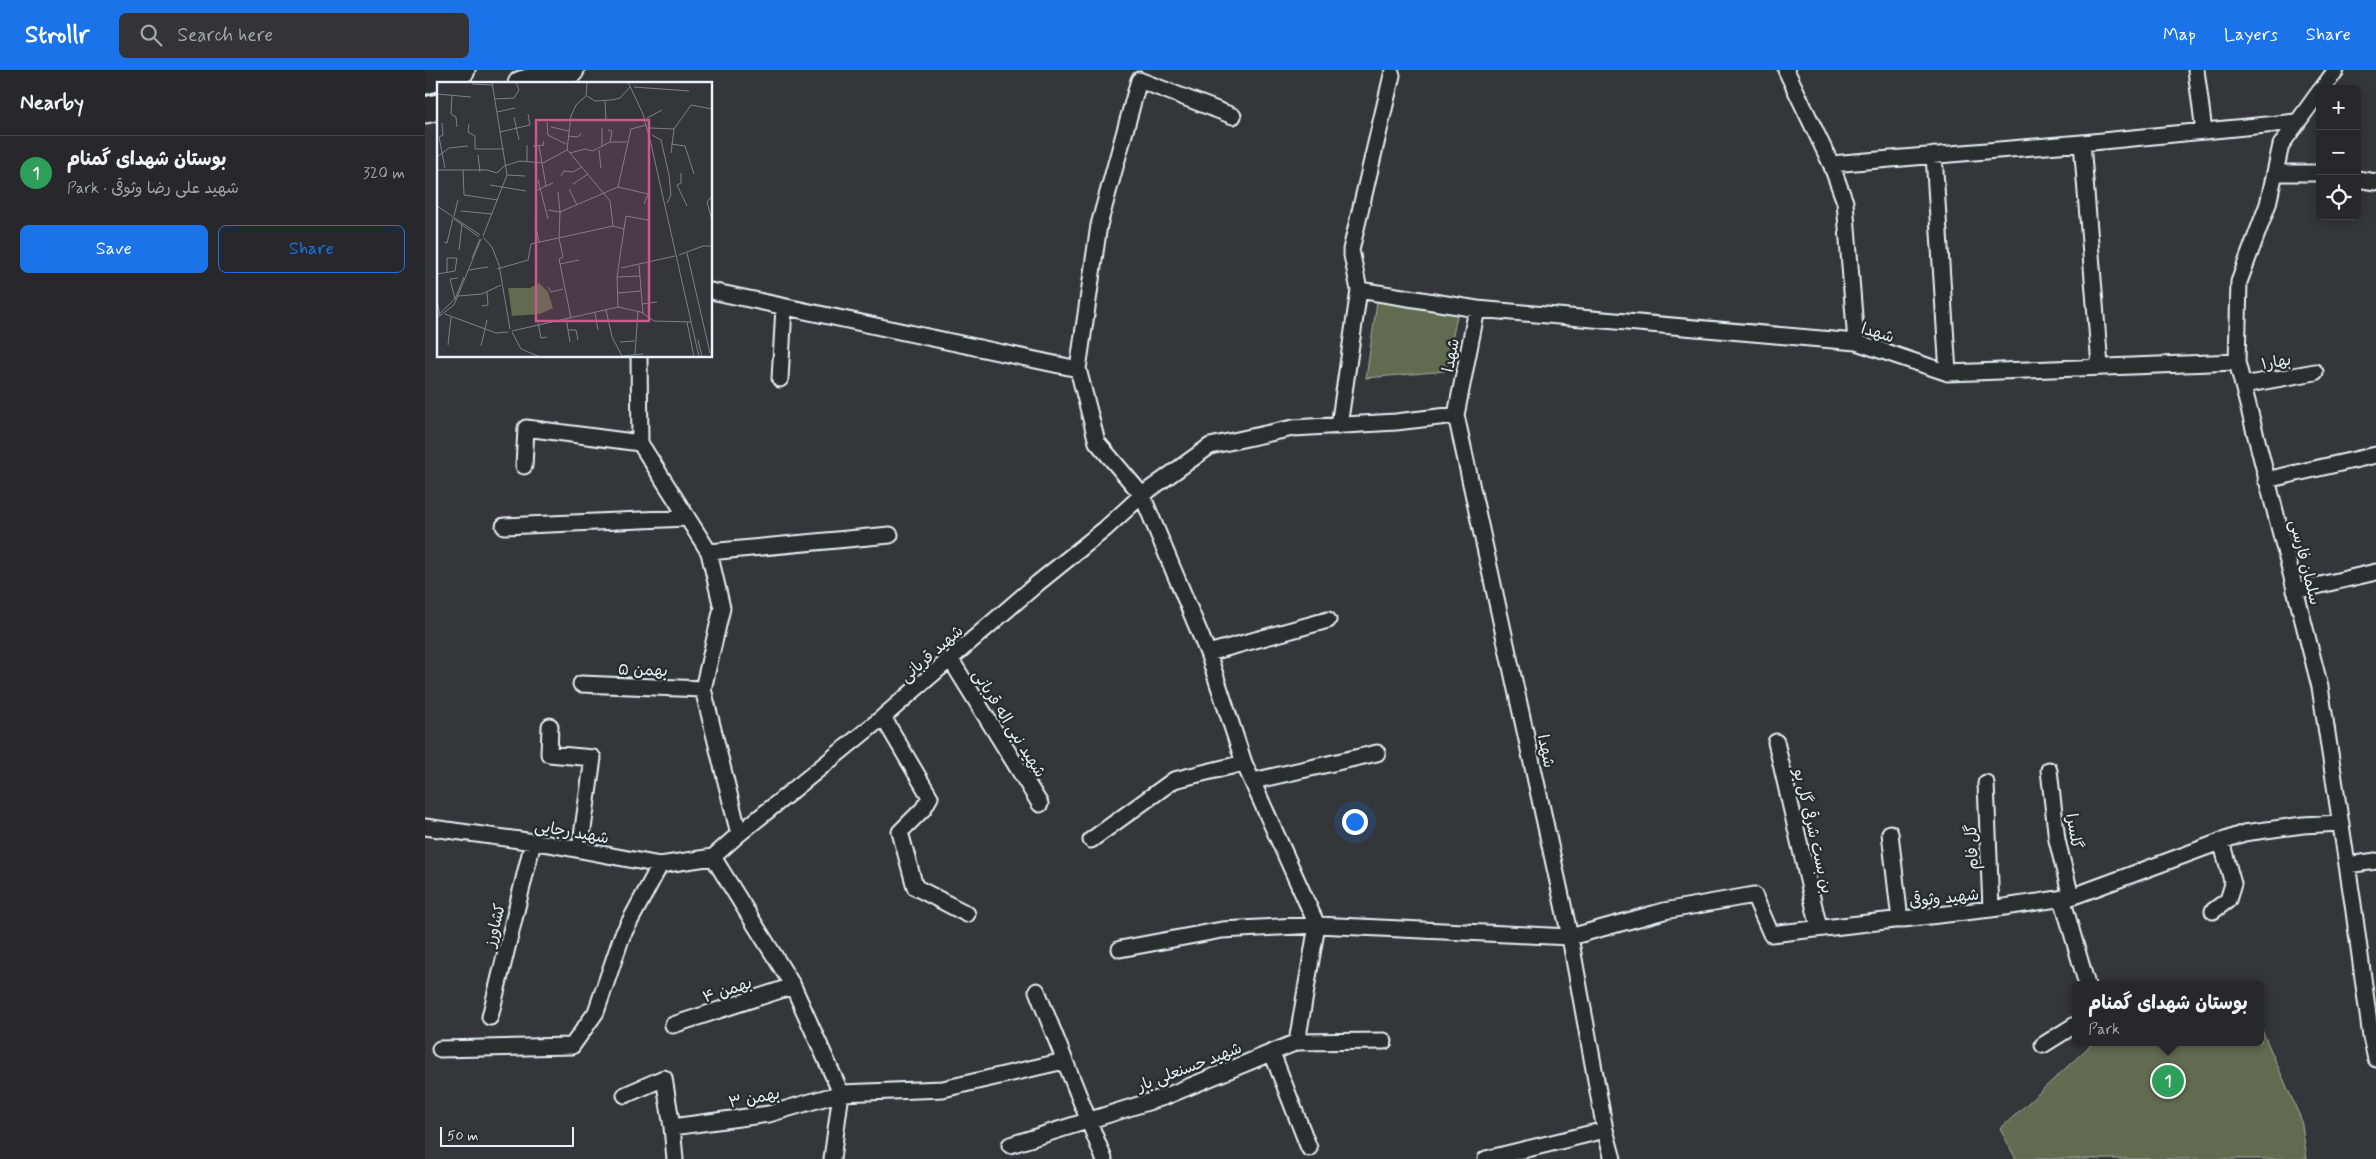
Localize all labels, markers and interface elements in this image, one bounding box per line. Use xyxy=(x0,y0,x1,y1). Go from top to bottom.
search box xyxy=(119,13,469,58)
text: Strollr xyxy=(25,20,89,51)
icon: search xyxy=(137,21,165,49)
text: Search here xyxy=(177,23,273,48)
text: Map xyxy=(2163,23,2196,47)
text: Layers xyxy=(2224,23,2278,47)
text: Share xyxy=(2306,23,2351,47)
inset map xyxy=(437,82,713,358)
map controls xyxy=(2316,85,2361,220)
button: + xyxy=(2316,85,2361,130)
text: Nearby xyxy=(20,89,84,117)
button: − xyxy=(2316,130,2361,175)
text: بوستان شهدای گمنام xyxy=(67,147,227,172)
text: 1 xyxy=(32,163,40,184)
text: 320 m xyxy=(363,163,405,184)
button: locate xyxy=(2316,175,2361,220)
text: Park · شهید علی رضا وثوقی xyxy=(67,178,239,199)
button: Save xyxy=(20,225,208,273)
button: Share xyxy=(218,225,405,273)
street label: شهدا xyxy=(1858,318,1897,348)
street label: شهدا xyxy=(1438,337,1465,374)
street label: بهار۱ xyxy=(2260,350,2293,375)
street label: سلمان فارسی xyxy=(2284,518,2325,607)
street label: شهید قربانی xyxy=(896,621,968,687)
street label: بهمن ۵ xyxy=(618,659,668,682)
street label: شهید نبی اله قربانی xyxy=(967,666,1050,782)
street label: شهدا xyxy=(1532,733,1559,770)
street label: بن بست شرقی گل بو xyxy=(1788,765,1838,896)
your location xyxy=(1342,809,1368,835)
street label: گلسرا xyxy=(2060,812,2087,851)
street label: شهید رجایی xyxy=(533,816,611,849)
street label: گل فام xyxy=(1961,824,1985,870)
street label: شهید وثوقی xyxy=(1908,883,1980,913)
street label: کشاورز xyxy=(479,901,511,951)
street label: بهمن ۴ xyxy=(700,973,755,1008)
popup xyxy=(2072,981,2264,1046)
text: بوستان شهدای گمنام xyxy=(2088,991,2248,1016)
text: Park xyxy=(2088,1019,2120,1040)
street label: شهید حسنعلی بار xyxy=(1132,1038,1245,1098)
pin: 1 xyxy=(2152,1062,2184,1100)
street label: بهمن ۳ xyxy=(727,1083,782,1114)
scale bar xyxy=(440,1124,574,1147)
text: 50 m xyxy=(447,1127,478,1145)

